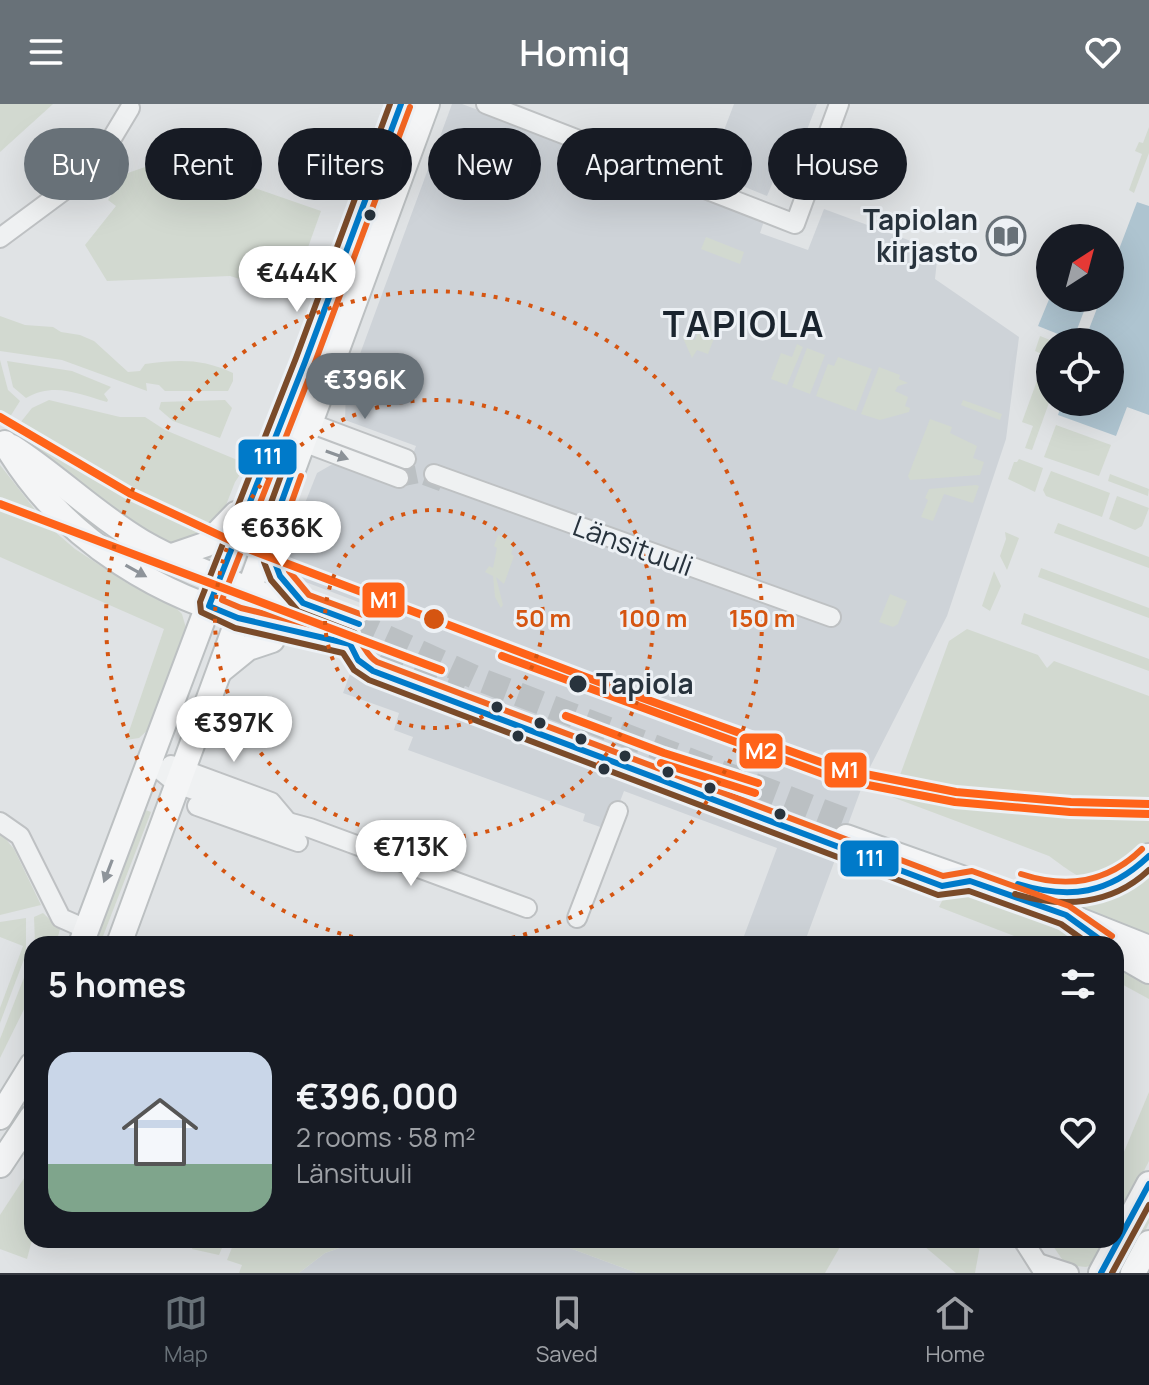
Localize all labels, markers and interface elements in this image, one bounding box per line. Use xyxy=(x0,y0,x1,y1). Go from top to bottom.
text: Homiq xyxy=(519,28,630,77)
icon: menu xyxy=(24,30,68,74)
icon: heart xyxy=(1081,30,1125,74)
chip: Buy xyxy=(24,128,129,200)
chip: Rent xyxy=(145,128,262,200)
chip: Filters xyxy=(278,128,412,200)
chip: New xyxy=(428,128,541,200)
chip: Apartment xyxy=(557,128,752,200)
chip: House xyxy=(768,128,907,200)
place label: Tapiolan kirjasto xyxy=(863,200,978,270)
unlabelled marker xyxy=(362,207,378,223)
library icon: Tapiolan kirjasto xyxy=(985,215,1027,257)
north arrow xyxy=(1036,224,1124,312)
map controls xyxy=(1036,224,1124,416)
pin: €444K xyxy=(241,246,353,314)
text: €444K xyxy=(257,254,337,290)
district label: TAPIOLA xyxy=(663,299,825,348)
button: locate xyxy=(1036,328,1124,416)
pin: €396K xyxy=(309,353,421,421)
text: €396K xyxy=(324,361,406,397)
line badge: 111 xyxy=(237,438,298,476)
text: 111 xyxy=(254,441,282,471)
one-way arrow xyxy=(325,449,349,462)
pin: €636K xyxy=(226,501,338,569)
street label: Länsituuli xyxy=(568,506,699,584)
text: €636K xyxy=(241,509,323,545)
one-way arrow xyxy=(125,564,147,578)
line badge: M1 xyxy=(361,581,406,619)
text: M1 xyxy=(370,585,398,615)
text: 50 m xyxy=(515,601,571,634)
text: 100 m xyxy=(619,601,687,634)
text: 150 m xyxy=(729,601,795,634)
centre of rings xyxy=(420,605,448,633)
place label: Tapiola xyxy=(596,664,694,702)
marker: Tapiola xyxy=(567,673,589,695)
pin: €397K xyxy=(178,696,290,764)
unlabelled marker xyxy=(489,699,505,715)
text: €397K xyxy=(194,704,274,740)
unlabelled marker xyxy=(532,715,548,731)
unlabelled marker xyxy=(510,728,526,744)
unlabelled marker xyxy=(573,731,589,747)
line badge: M2 xyxy=(738,732,784,770)
text: M2 xyxy=(745,736,777,766)
unlabelled marker xyxy=(617,748,633,764)
line badge: M1 xyxy=(823,751,868,789)
text: M1 xyxy=(831,755,859,785)
unlabelled marker xyxy=(596,761,612,777)
unlabelled marker xyxy=(660,764,676,780)
unlabelled marker xyxy=(702,780,718,796)
unlabelled marker xyxy=(772,806,788,822)
pin: €713K xyxy=(355,820,467,888)
text: €713K xyxy=(374,828,448,864)
line badge: 111 xyxy=(839,839,900,878)
text: 111 xyxy=(856,843,884,873)
one-way arrow xyxy=(101,859,114,883)
text: 5 homes xyxy=(48,961,186,1007)
icon: filters xyxy=(1056,962,1100,1006)
text: €396,000 xyxy=(296,1073,459,1119)
icon: home xyxy=(112,1084,208,1180)
icon: heart xyxy=(1056,1110,1100,1154)
text: 2 rooms · 58 m² xyxy=(296,1119,476,1155)
text: Länsituuli xyxy=(296,1155,412,1191)
tab: Map xyxy=(164,1291,208,1369)
tab: Saved xyxy=(536,1291,598,1369)
tab: Home xyxy=(926,1291,985,1369)

